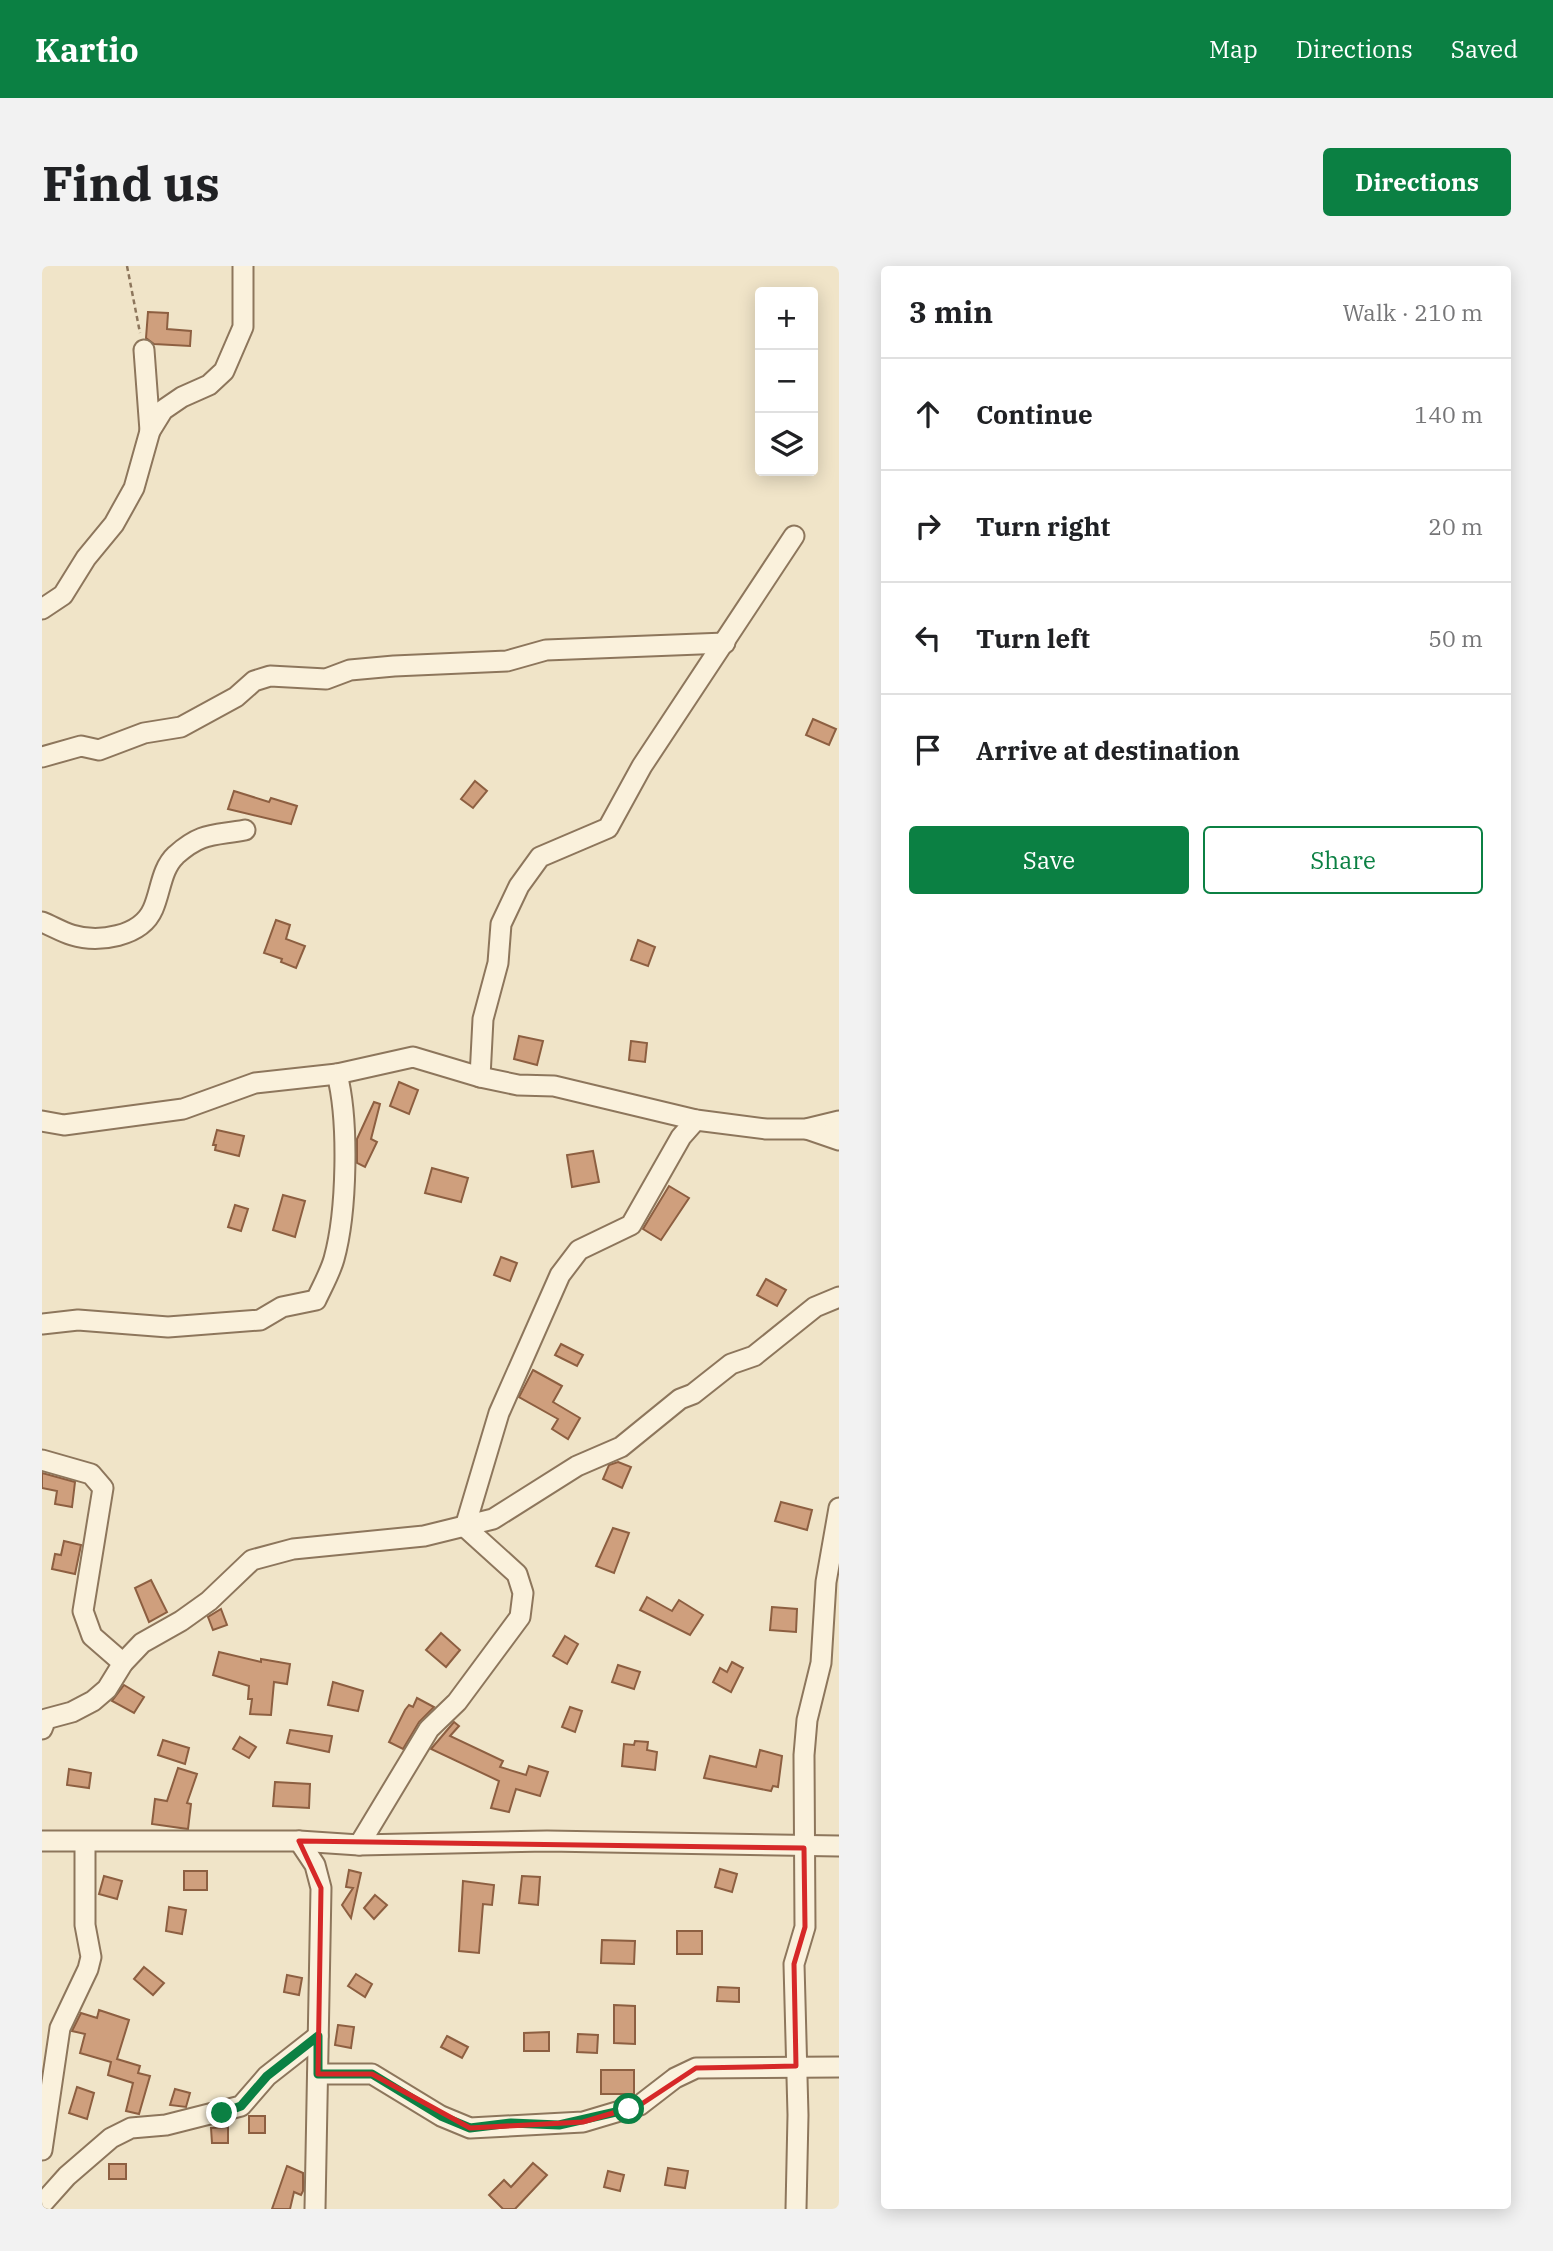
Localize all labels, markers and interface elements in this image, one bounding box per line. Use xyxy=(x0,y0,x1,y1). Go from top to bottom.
text: Kartio xyxy=(35,28,139,71)
text: Map xyxy=(1209,33,1258,65)
text: Directions xyxy=(1296,33,1413,65)
text: Saved xyxy=(1451,33,1518,65)
button: Directions xyxy=(1323,148,1511,216)
text: Find us xyxy=(42,151,220,214)
map controls xyxy=(755,287,818,476)
button: + xyxy=(755,287,818,350)
text: 3 min xyxy=(909,292,993,331)
text: Walk · 210 m xyxy=(1342,297,1483,327)
button: − xyxy=(755,350,818,413)
icon: ahead xyxy=(909,395,947,433)
text: Continue xyxy=(976,397,1093,431)
text: 140 m xyxy=(1414,399,1483,429)
button: layers xyxy=(755,413,818,476)
icon: right xyxy=(909,507,947,545)
text: Turn right xyxy=(976,509,1110,543)
text: 20 m xyxy=(1428,511,1483,541)
icon: left xyxy=(909,619,947,657)
text: Turn left xyxy=(976,621,1090,655)
text: 50 m xyxy=(1428,623,1483,653)
icon: arrive xyxy=(909,731,947,769)
text: Arrive at destination xyxy=(976,733,1240,767)
button: Save xyxy=(909,826,1189,894)
button: Share xyxy=(1203,826,1483,894)
route start xyxy=(613,2093,644,2124)
route end xyxy=(206,2097,237,2128)

